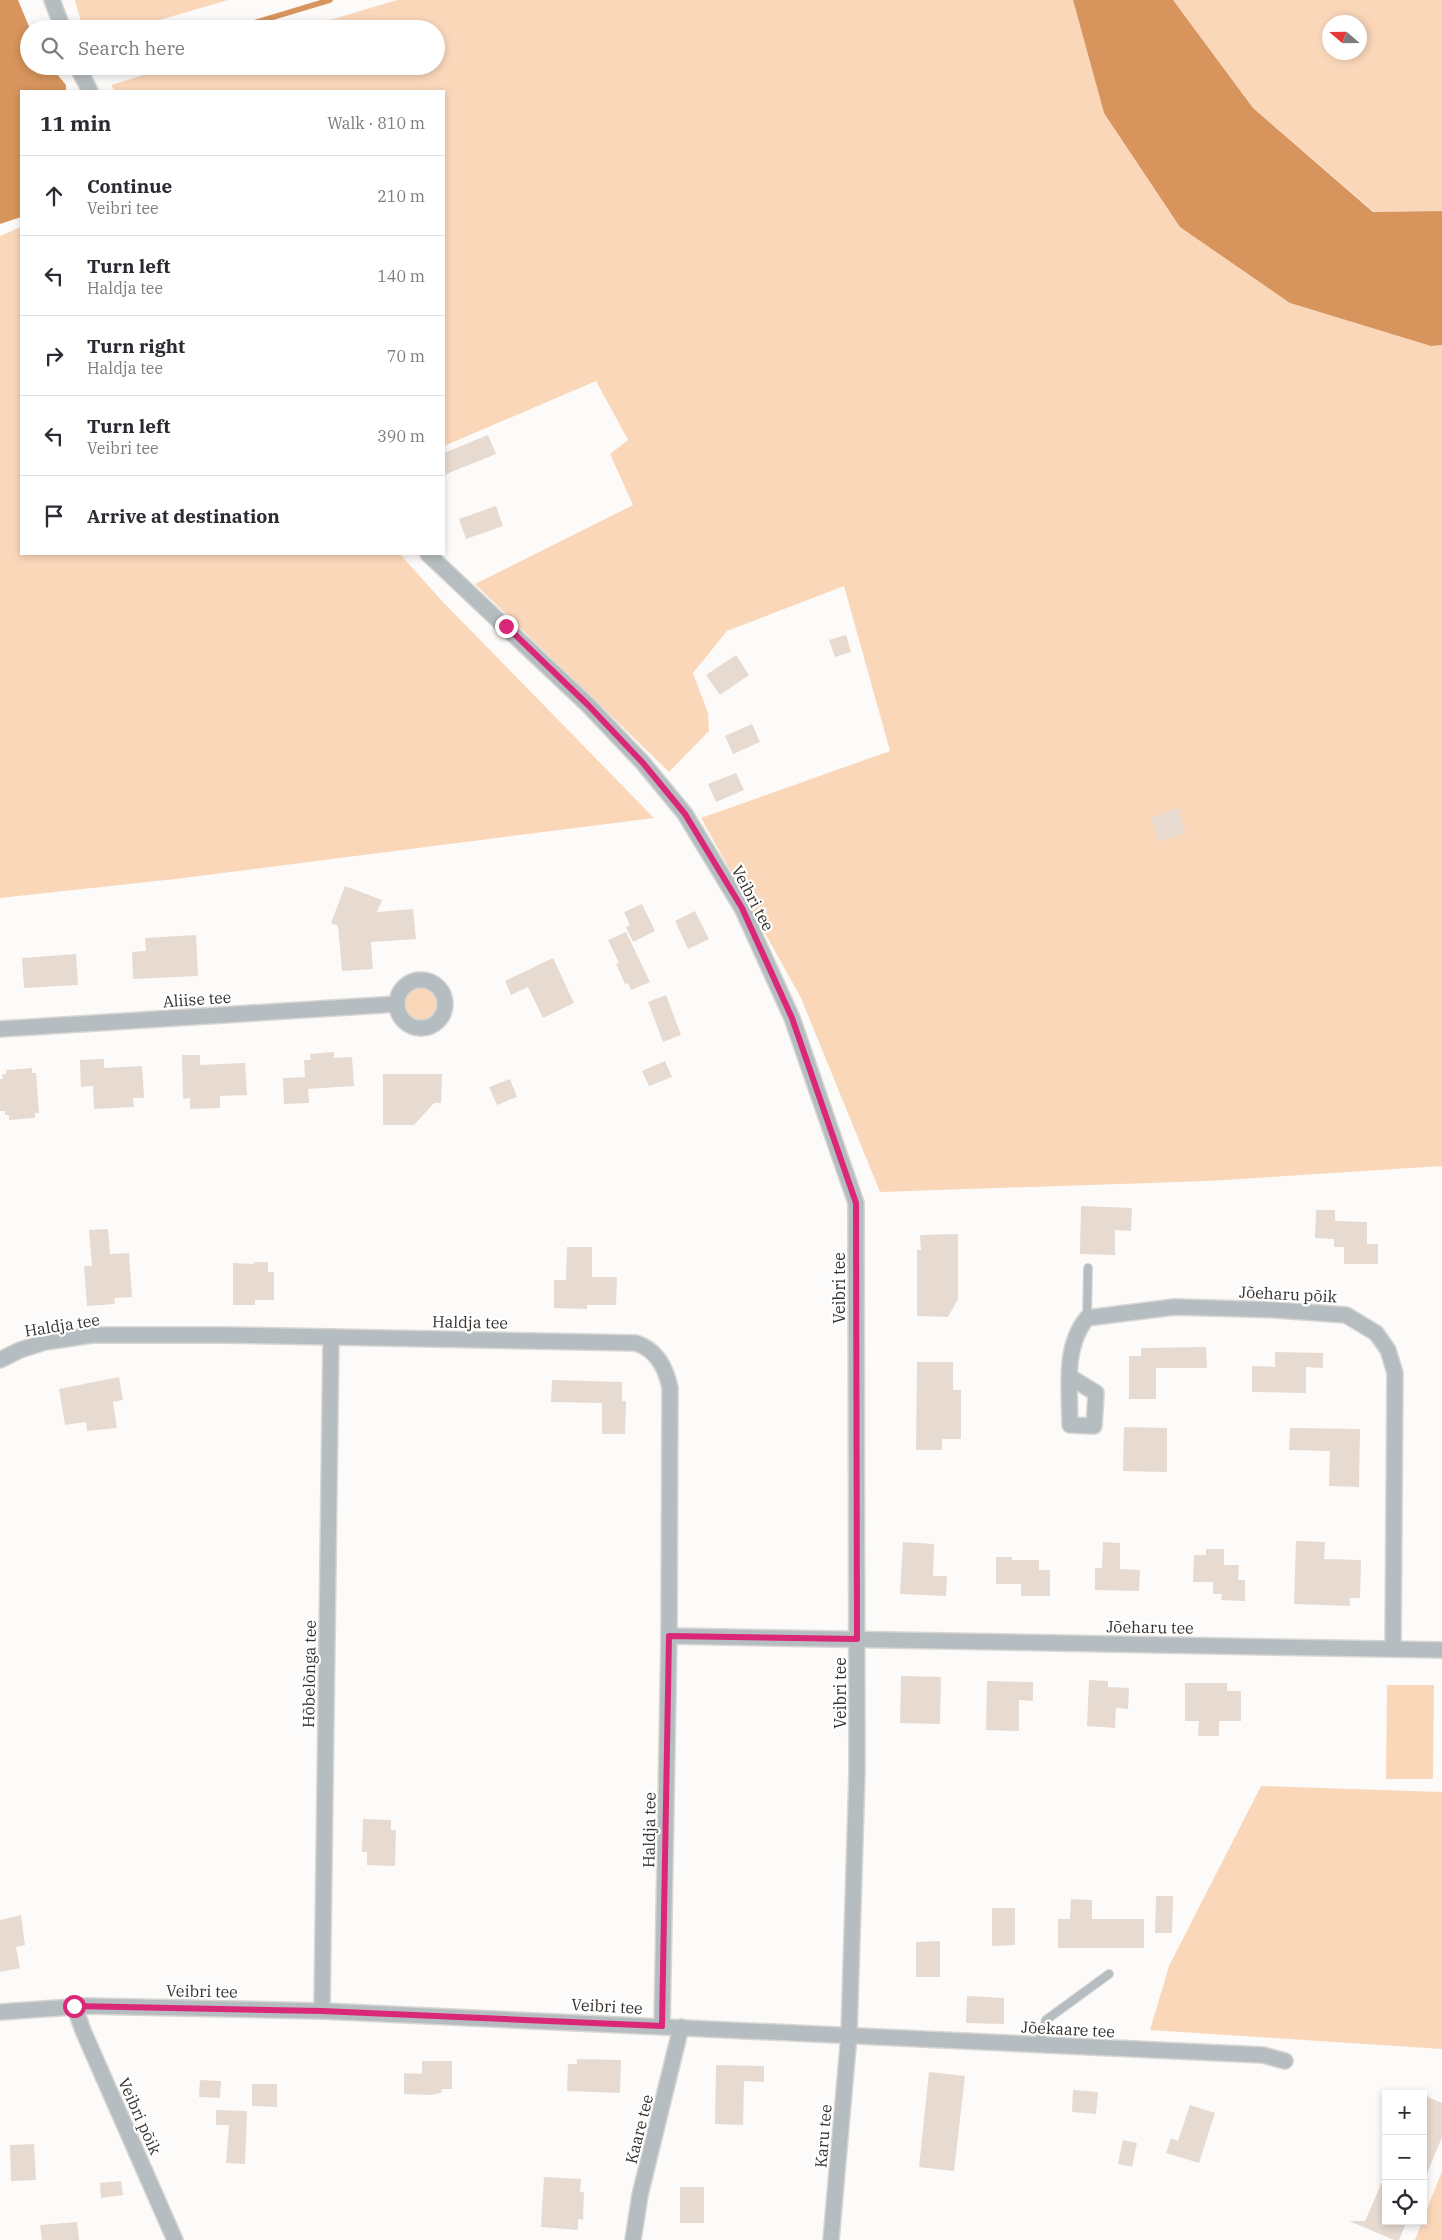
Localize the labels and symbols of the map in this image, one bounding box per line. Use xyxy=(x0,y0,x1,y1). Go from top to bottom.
north arrow xyxy=(1322,15,1367,60)
route end xyxy=(495,615,518,638)
street label: Veibri tee xyxy=(727,862,779,934)
street label: Aliise tee xyxy=(162,987,232,1011)
street label: Veibri tee xyxy=(829,1252,849,1324)
street label: Jõeharu põik xyxy=(1239,1281,1338,1307)
street label: Haldja tee xyxy=(23,1309,101,1341)
street label: Haldja tee xyxy=(432,1311,508,1333)
street label: Jõeharu tee xyxy=(1106,1616,1194,1638)
street label: Hõbelõnga tee xyxy=(298,1620,320,1728)
street label: Veibri tee xyxy=(830,1657,850,1729)
street label: Haldja tee xyxy=(638,1792,660,1868)
street label: Veibri tee xyxy=(166,1980,238,2002)
street label: Veibri tee xyxy=(571,1994,643,2018)
route start xyxy=(63,1995,86,2018)
street label: Jõekaare tee xyxy=(1021,2017,1115,2041)
street label: Veibri põik xyxy=(114,2074,166,2158)
street label: Kaare tee xyxy=(621,2092,657,2166)
street label: Karu tee xyxy=(810,2103,836,2169)

